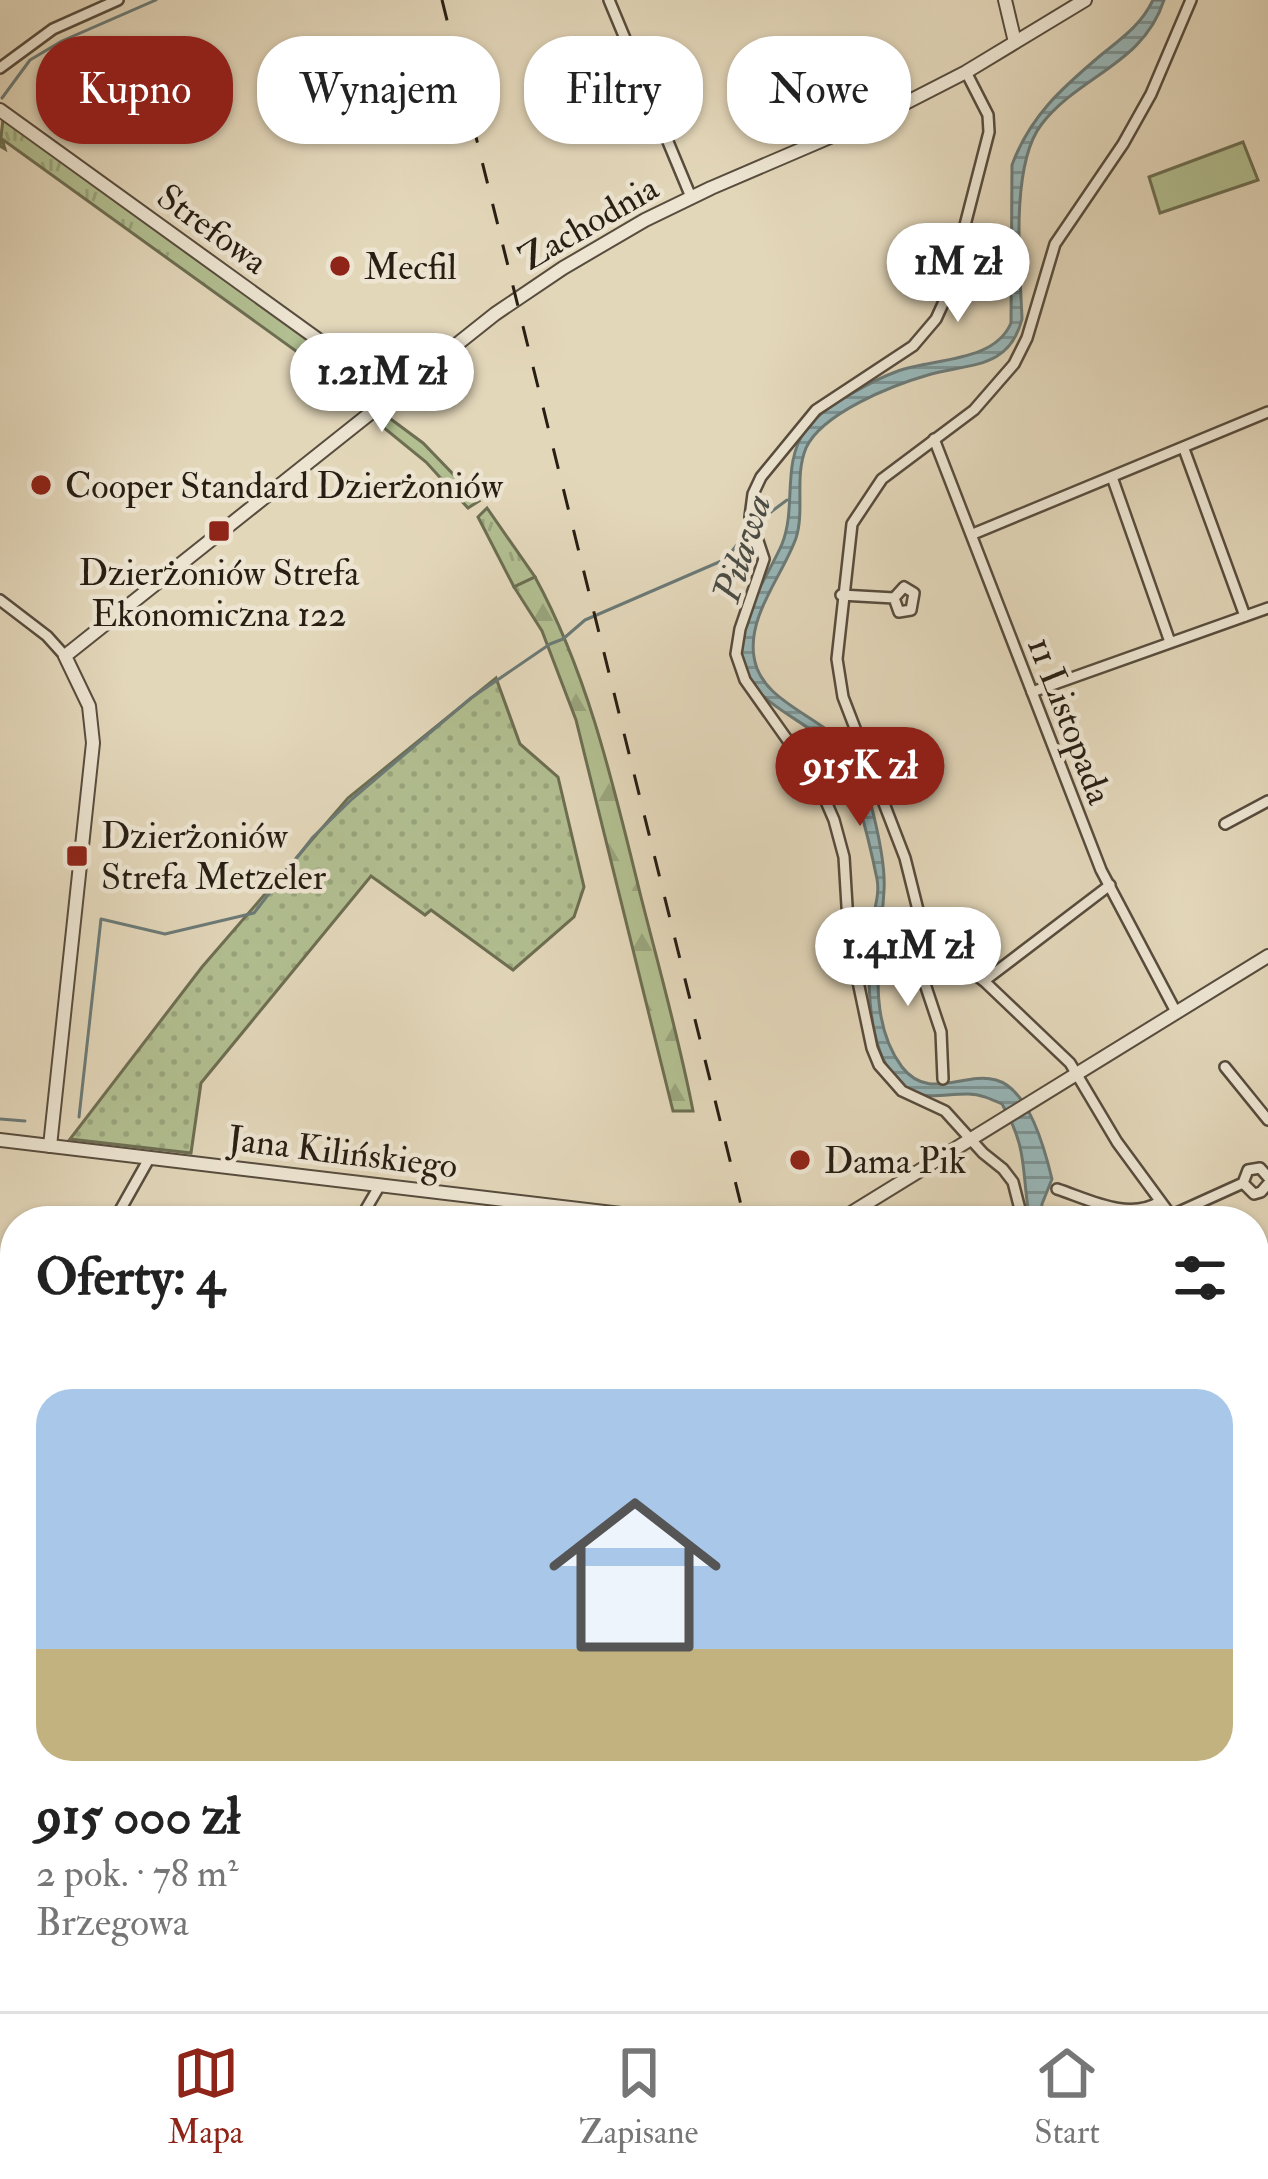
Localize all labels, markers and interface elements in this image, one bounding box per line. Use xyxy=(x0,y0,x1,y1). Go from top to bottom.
chip: Kupno xyxy=(36,36,233,144)
chip: Wynajem xyxy=(257,36,500,144)
chip: Filtry xyxy=(524,36,703,144)
chip: Nowe xyxy=(727,36,911,144)
street label: Zachodnia xyxy=(511,165,667,281)
street label: Strefowa xyxy=(148,174,277,285)
pin: 1M zł xyxy=(874,223,1042,325)
text: 1M zł xyxy=(914,237,1002,286)
place label: Mecfil xyxy=(364,245,457,290)
marker: Mecfil xyxy=(327,253,353,279)
pin: 1.21M zł xyxy=(258,333,506,435)
text: 1.21M zł xyxy=(317,347,447,396)
place label: Cooper Standard Dzierżoniów xyxy=(65,464,504,509)
marker: Cooper Standard Dzierżoniów xyxy=(28,472,54,498)
water label: Piława xyxy=(702,488,783,610)
marker: Dzierżoniów Strefa Ekonomiczna 122 xyxy=(206,518,232,544)
place label: Dzierżoniów Strefa Ekonomiczna 122 xyxy=(79,551,361,637)
street label: 11 Listopada xyxy=(1017,630,1123,812)
pin: 915K zł xyxy=(749,727,971,829)
text: 915K zł xyxy=(802,741,918,790)
place label: Dzierżoniów Strefa Metzeler xyxy=(101,814,327,900)
marker: Dzierżoniów Strefa Metzeler xyxy=(64,843,90,869)
pin: 1.41M zł xyxy=(784,907,1032,1009)
text: 1.41M zł xyxy=(842,921,974,970)
street label: Jana Kilińskiego xyxy=(225,1116,460,1189)
place label: Dama Pik xyxy=(824,1139,966,1184)
marker: Dama Pik xyxy=(787,1147,813,1173)
icon: filters xyxy=(1167,1245,1233,1311)
text: Oferty: 4 xyxy=(36,1246,224,1310)
icon: home xyxy=(527,1467,743,1683)
text: 915 000 zł xyxy=(36,1785,240,1849)
text: 2 pok. · 78 m² xyxy=(36,1849,238,1898)
text: Brzegowa xyxy=(36,1898,189,1947)
tab: Mapa xyxy=(168,2040,243,2153)
tab: Zapisane xyxy=(579,2040,698,2153)
tab: Start xyxy=(1034,2040,1100,2153)

